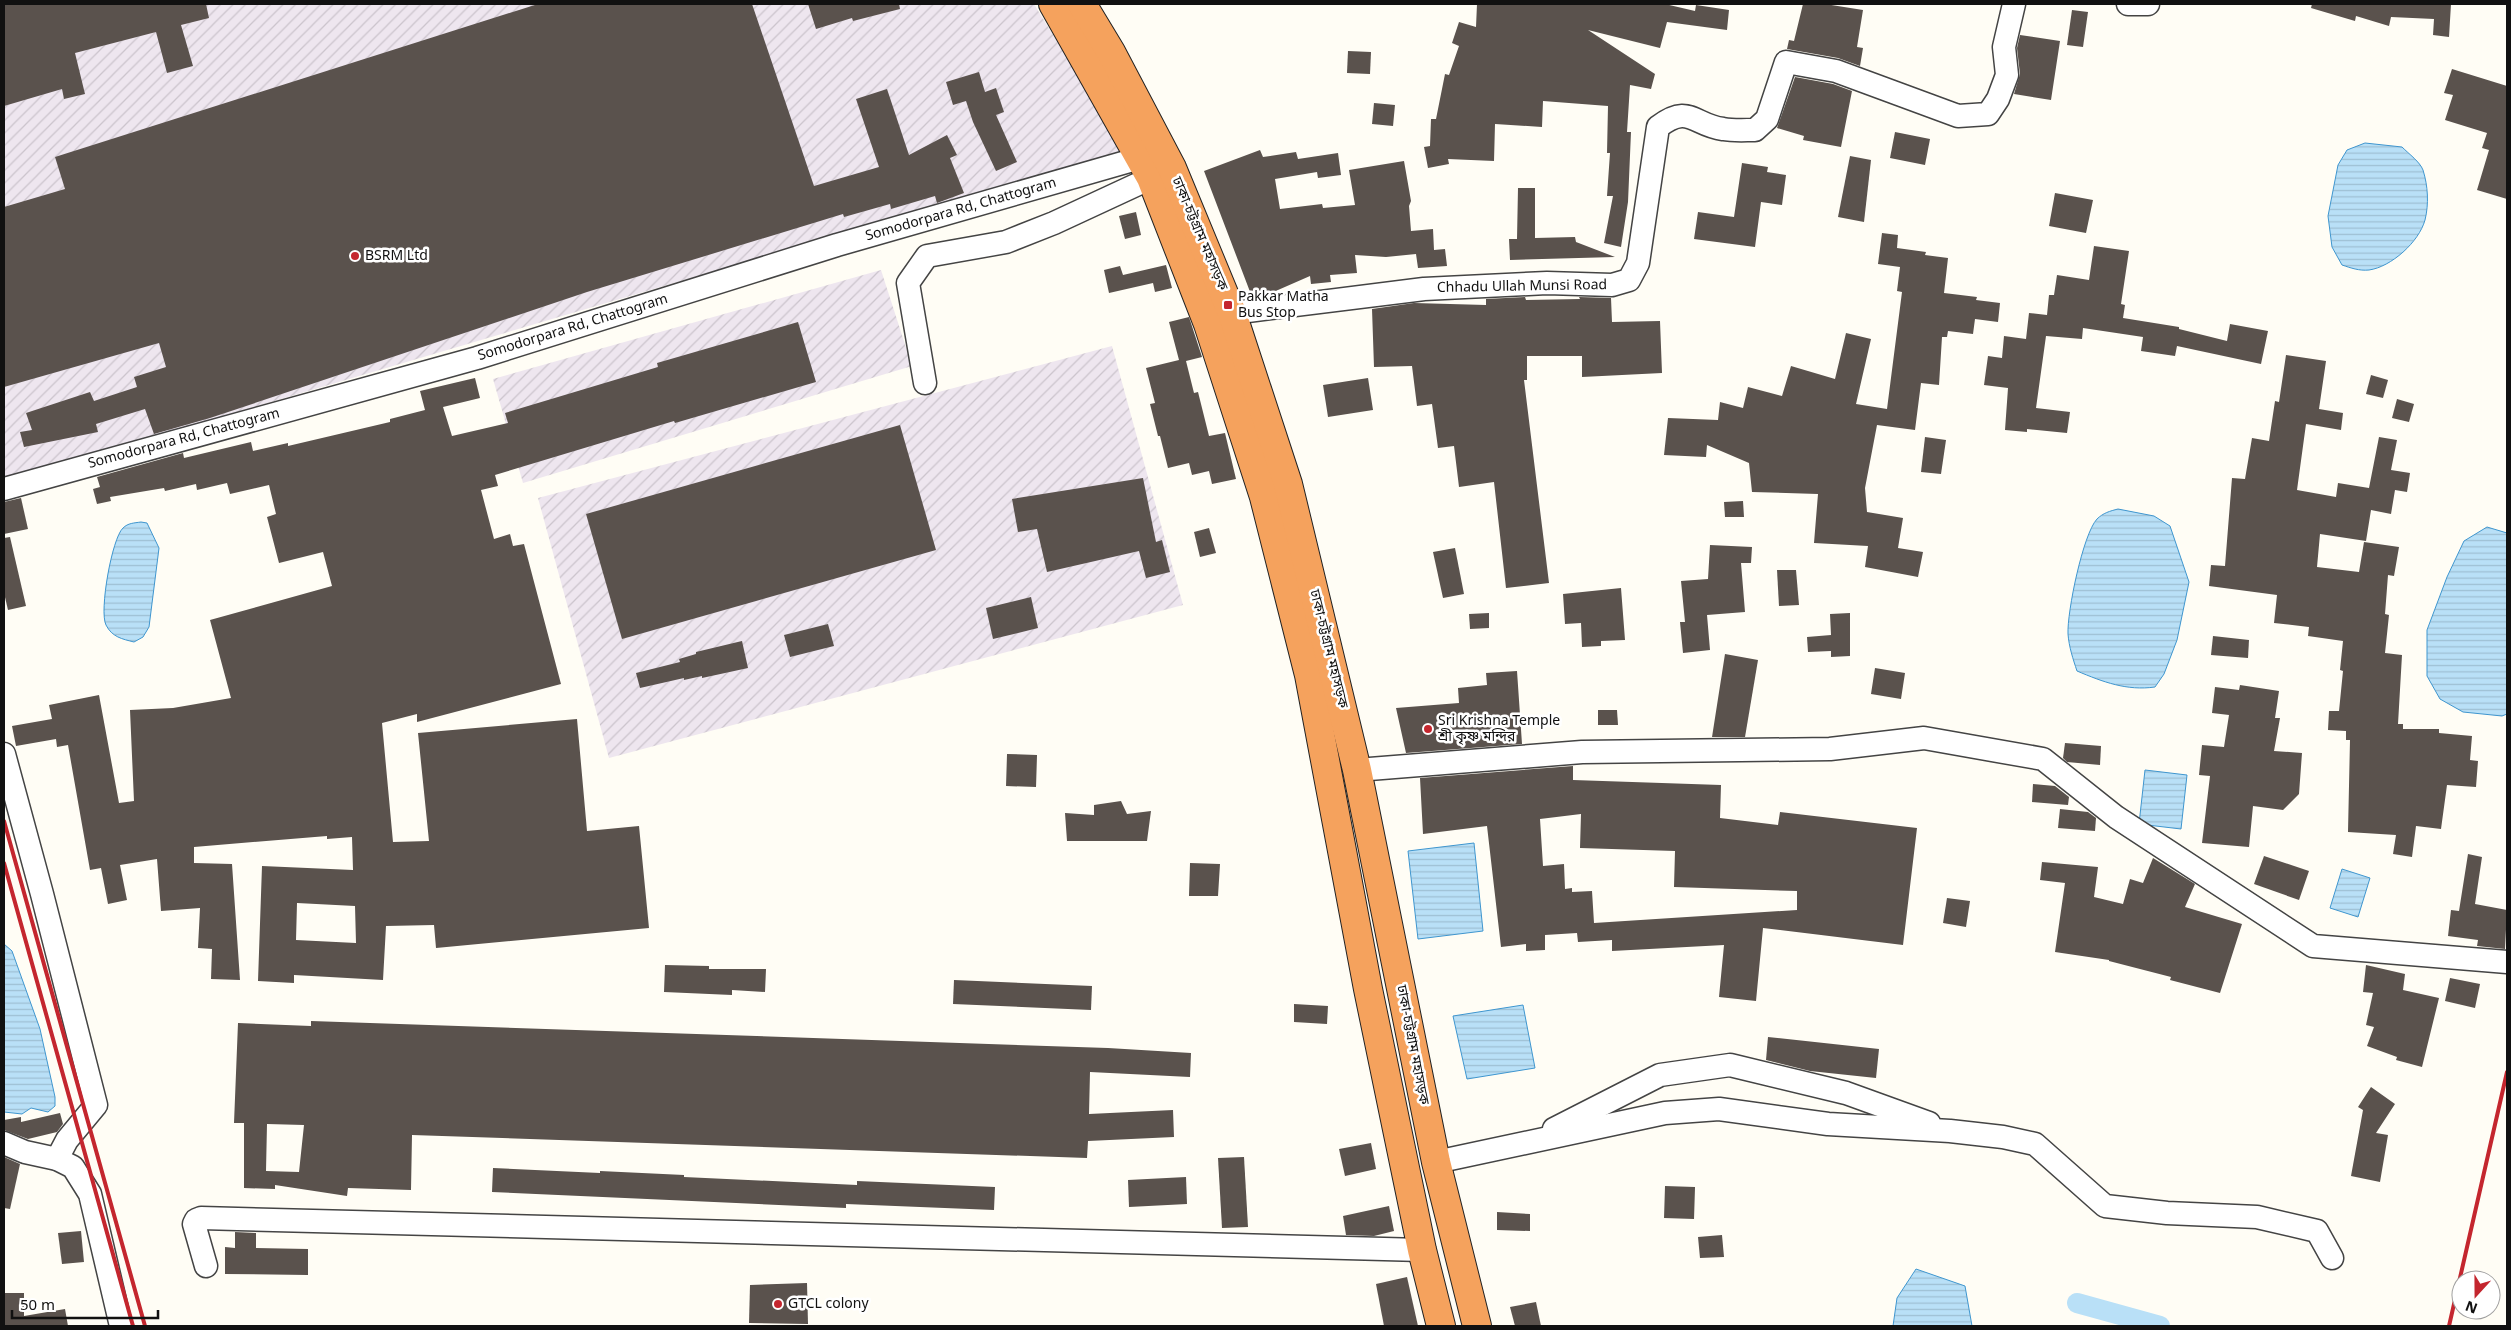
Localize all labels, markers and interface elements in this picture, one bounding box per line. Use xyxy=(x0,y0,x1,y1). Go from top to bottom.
street label: ঢাকা-চট্টগ্রাম মহাসড়ক xyxy=(1166,173,1232,294)
street label: Somodorpara Rd, Chattogram xyxy=(863,174,1059,246)
place label: BSRM Ltd xyxy=(365,247,428,266)
marker: BSRM Ltd xyxy=(349,250,361,262)
street label: Chhadu Ullah Munsi Road xyxy=(1437,276,1607,298)
place label: Pakkar Matha Bus Stop xyxy=(1238,288,1329,323)
street label: Somodorpara Rd, Chattogram xyxy=(476,290,670,366)
marker: Pakkar Matha Bus Stop xyxy=(1222,299,1234,311)
street label: Somodorpara Rd, Chattogram xyxy=(86,404,282,474)
street label: ঢাকা-চট্টগ্রাম মহাসড়ক xyxy=(1304,587,1352,711)
place label: Sri Krishna Temple শ্রী কৃষ্ণ মন্দির xyxy=(1437,712,1560,747)
marker: Sri Krishna Temple শ্রী কৃষ্ণ মন্দির xyxy=(1422,723,1434,735)
street label: ঢাকা-চট্টগ্রাম মহাসড়ক xyxy=(1391,982,1433,1107)
north arrow xyxy=(2451,1270,2501,1320)
scale bar xyxy=(12,1288,159,1320)
place label: GTCL colony xyxy=(788,1295,869,1314)
text: N xyxy=(2463,1295,2481,1317)
text: 50 m xyxy=(20,1296,55,1316)
marker: GTCL colony xyxy=(772,1298,784,1310)

